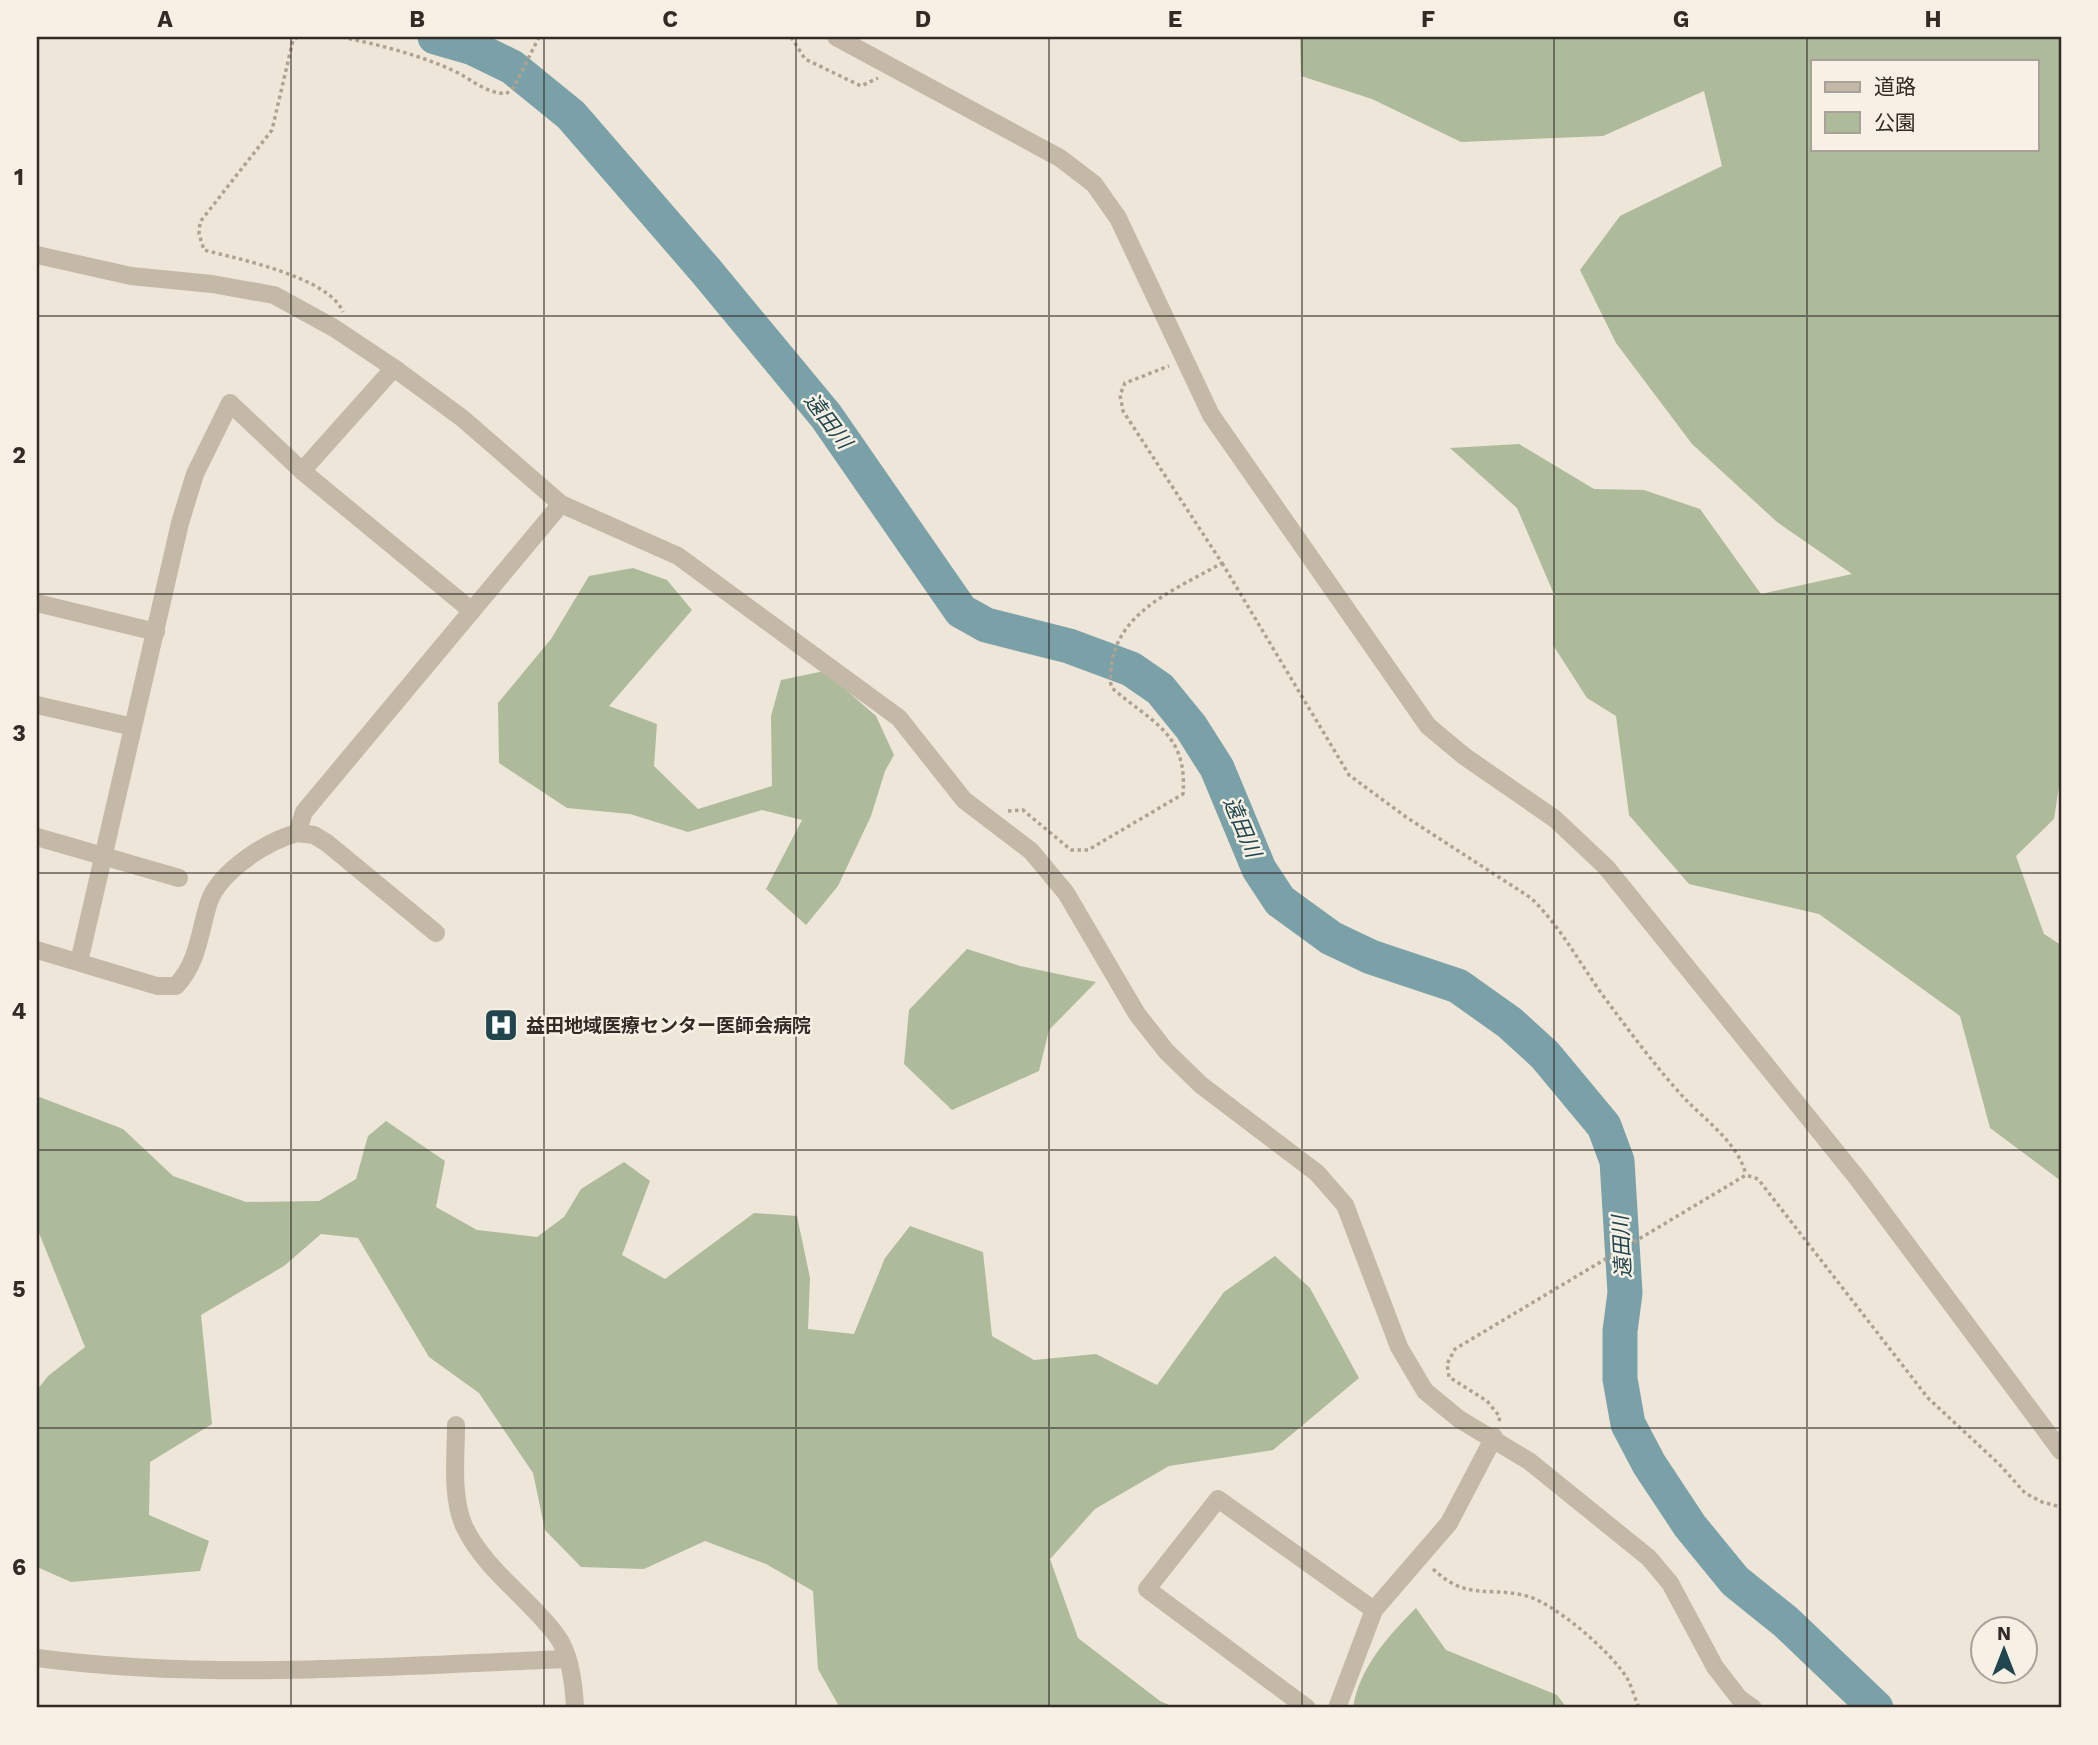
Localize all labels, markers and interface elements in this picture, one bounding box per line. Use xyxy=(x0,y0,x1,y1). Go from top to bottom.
text: A xyxy=(157,6,173,33)
text: B xyxy=(409,6,425,33)
text: C xyxy=(662,6,678,33)
text: D xyxy=(915,6,931,33)
text: E xyxy=(1168,6,1182,33)
text: F xyxy=(1421,6,1435,33)
text: G xyxy=(1673,6,1689,33)
text: H xyxy=(1924,6,1942,33)
legend xyxy=(1811,60,2038,150)
text: 道路 xyxy=(1874,74,1916,99)
text: 公園 xyxy=(1874,110,1916,135)
text: 1 xyxy=(14,164,24,191)
water label: 遠田川 xyxy=(799,388,859,455)
text: 2 xyxy=(12,442,26,469)
text: 3 xyxy=(12,720,26,747)
water label: 遠田川 xyxy=(1219,793,1267,863)
text: 4 xyxy=(12,998,27,1025)
hospital icon: 益田地域医療センター医師会病院 xyxy=(482,1006,520,1044)
place label: 益田地域医療センター医師会病院 xyxy=(526,1014,811,1037)
water label: 遠田川 xyxy=(1607,1213,1636,1279)
text: 5 xyxy=(12,1276,26,1303)
text: 6 xyxy=(12,1554,26,1581)
north arrow xyxy=(1968,1616,2038,1686)
text: N xyxy=(1997,1622,2011,1645)

